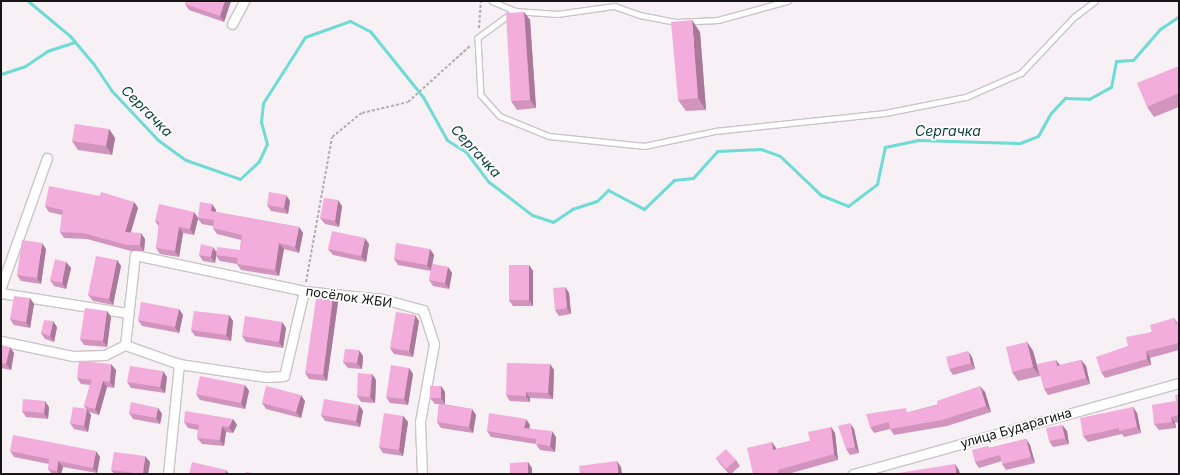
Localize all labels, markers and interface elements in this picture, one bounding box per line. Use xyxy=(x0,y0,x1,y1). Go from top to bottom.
water label: Сергачка xyxy=(118,82,176,140)
water label: Сергачка xyxy=(447,121,505,181)
water label: Сергачка xyxy=(915,123,981,139)
street label: посёлок ЖБИ xyxy=(305,283,393,311)
street label: улица Бударагина xyxy=(959,405,1073,451)

